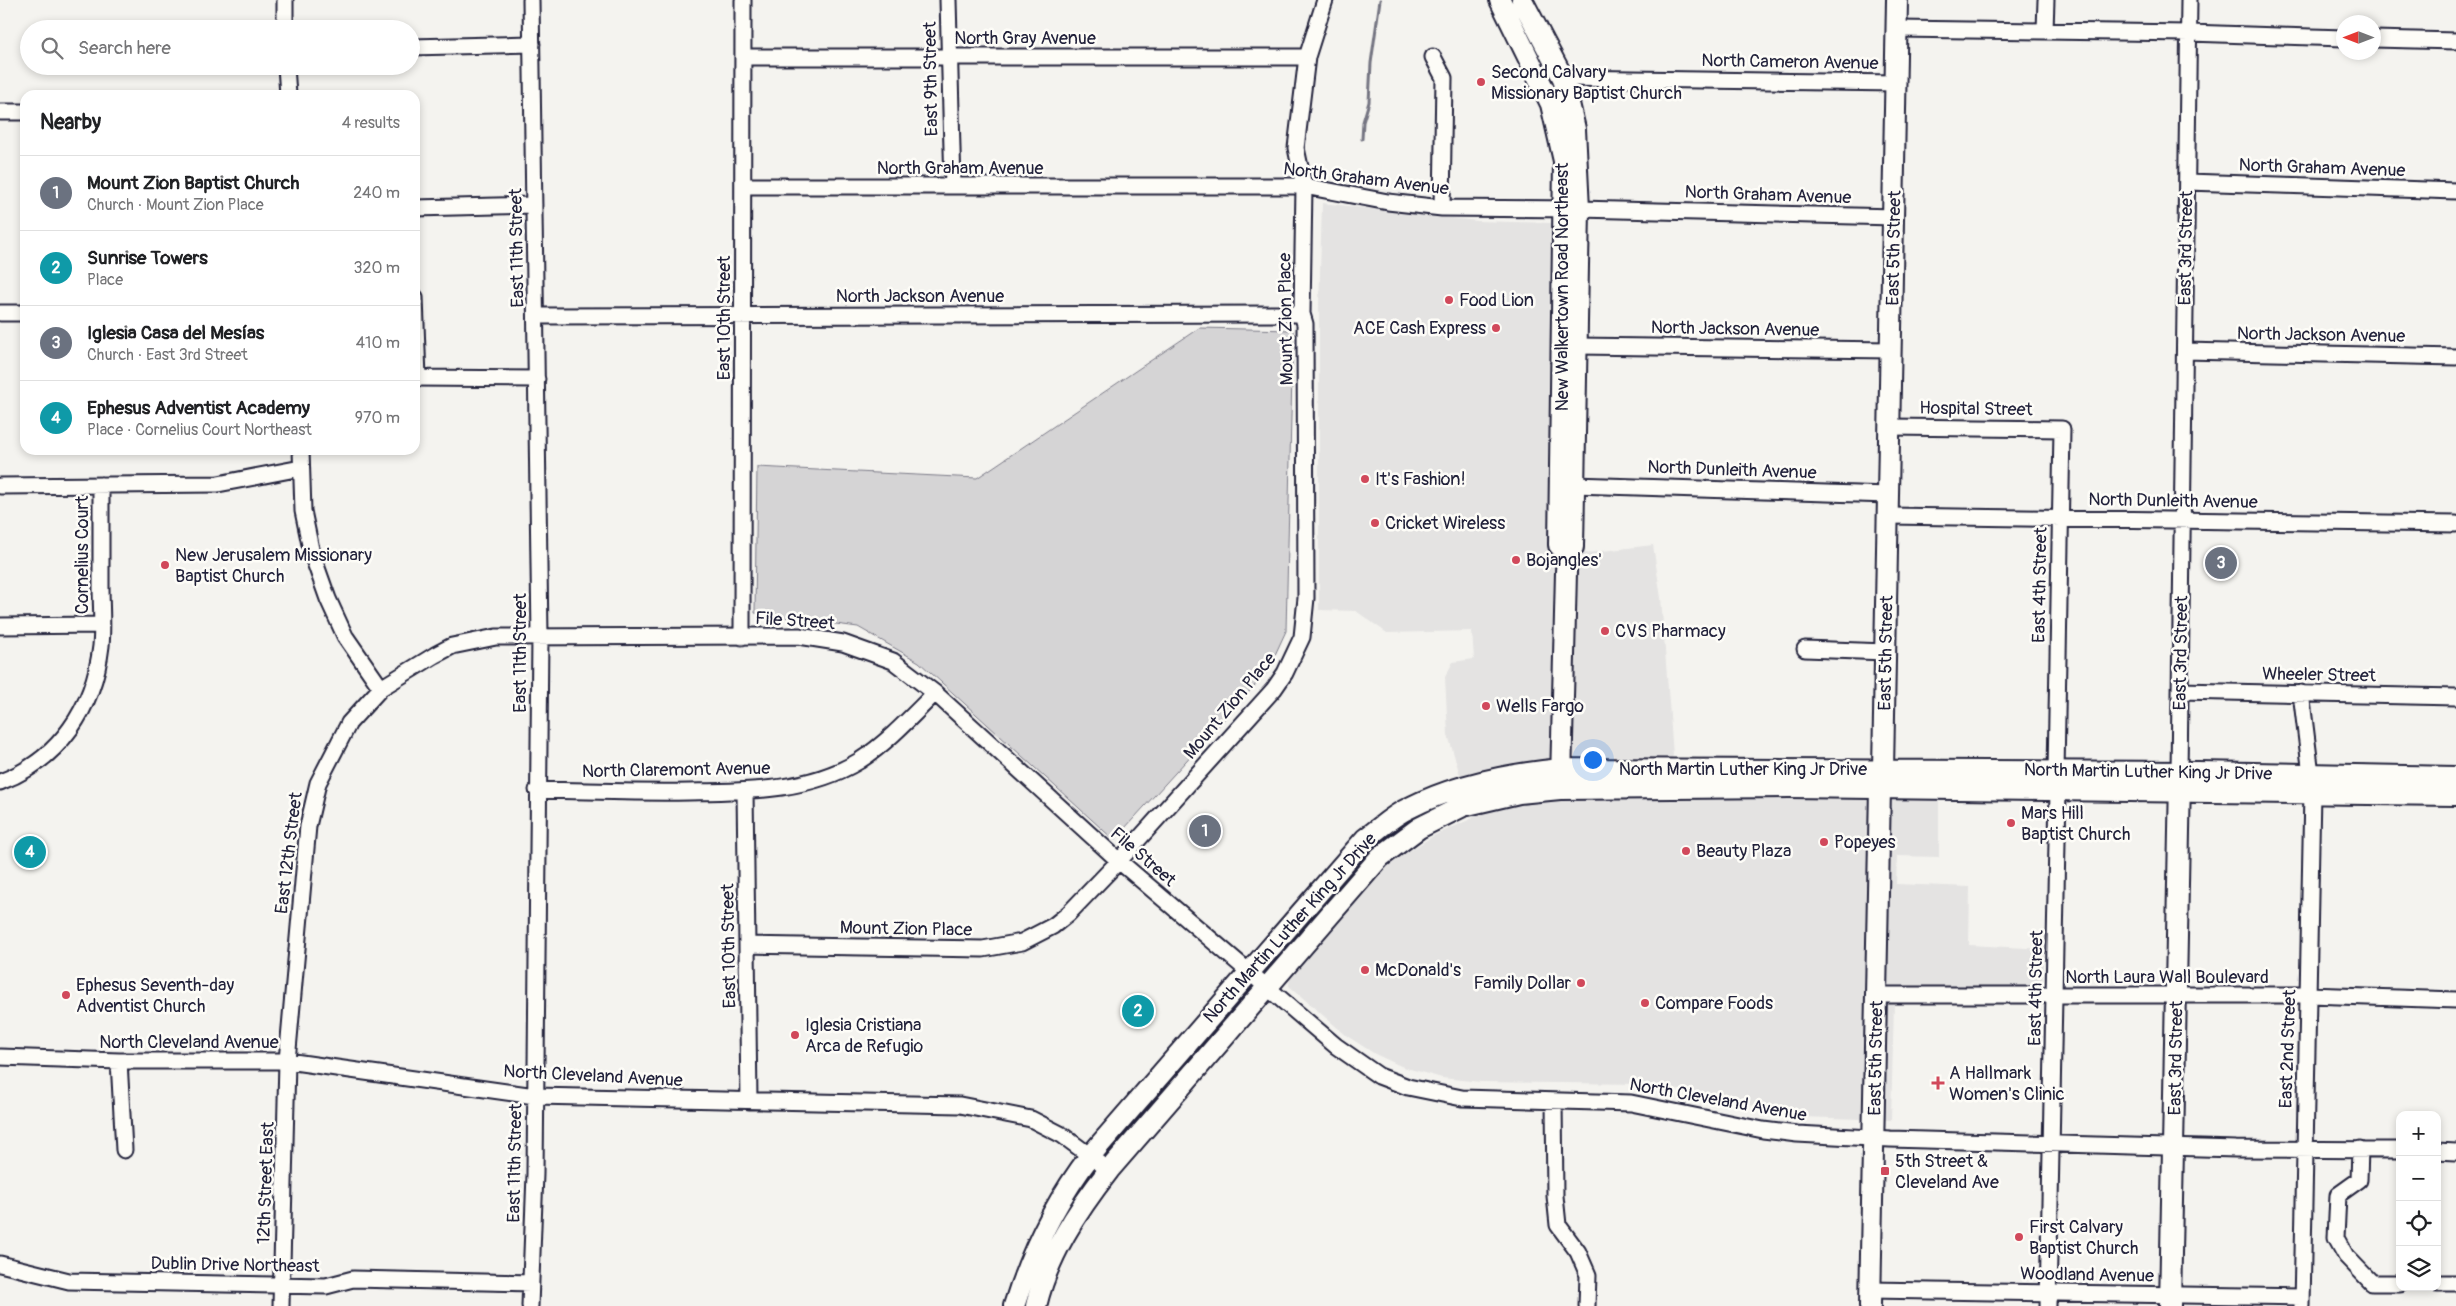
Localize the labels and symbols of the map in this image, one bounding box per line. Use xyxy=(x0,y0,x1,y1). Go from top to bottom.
north arrow xyxy=(2336,15,2381,60)
street label: East 9th Street xyxy=(918,21,943,137)
street label: North Gray Avenue xyxy=(954,27,1096,50)
street label: North Cameron Avenue xyxy=(1701,49,1879,75)
place label: Second Calvary Missionary Baptist Church xyxy=(1491,61,1682,105)
marker: Second Calvary Missionary Baptist Church xyxy=(1475,76,1487,88)
street label: North Graham Avenue xyxy=(2238,154,2406,182)
street label: North Graham Avenue xyxy=(877,157,1043,180)
street label: North Graham Avenue xyxy=(1282,157,1450,201)
street label: New Walkertown Road Northeast xyxy=(1551,162,1574,411)
street label: North Graham Avenue xyxy=(1684,181,1852,209)
street label: East 11th Street xyxy=(504,187,530,308)
street label: East 5th Street xyxy=(1881,190,1907,306)
street label: East 3rd Street xyxy=(2174,190,2199,305)
street label: Mount Zion Place xyxy=(1273,252,1299,385)
street label: East 10th Street xyxy=(713,255,736,380)
street label: North Jackson Avenue xyxy=(836,285,1004,308)
place label: Food Lion xyxy=(1459,289,1534,312)
marker: Food Lion xyxy=(1443,294,1455,306)
street label: North Jackson Avenue xyxy=(1651,316,1820,342)
place label: ACE Cash Express xyxy=(1353,317,1486,340)
marker: ACE Cash Express xyxy=(1490,322,1502,334)
street label: North Jackson Avenue xyxy=(2237,322,2406,348)
street label: Hospital Street xyxy=(1919,397,2034,422)
street label: North Dunleith Avenue xyxy=(1647,456,1817,484)
place label: It's Fashion! xyxy=(1375,468,1466,491)
marker: It's Fashion! xyxy=(1359,473,1371,485)
street label: North Dunleith Avenue xyxy=(2088,488,2258,514)
street label: Cornelius Court xyxy=(71,495,94,614)
place label: Cricket Wireless xyxy=(1385,512,1505,535)
marker: Cricket Wireless xyxy=(1369,517,1381,529)
street label: East 4th Street xyxy=(2027,526,2053,643)
place label: New Jerusalem Missionary Baptist Church xyxy=(175,544,372,588)
pin: 3 xyxy=(2205,544,2237,582)
place label: Bojangles' xyxy=(1526,549,1602,572)
marker: Bojangles' xyxy=(1510,554,1522,566)
marker: New Jerusalem Missionary Baptist Church xyxy=(159,559,171,571)
street label: East 11th Street xyxy=(509,593,532,713)
street label: East 5th Street xyxy=(1873,595,1899,711)
street label: East 3rd Street xyxy=(2169,595,2194,710)
street label: File Street xyxy=(754,607,836,635)
place label: CVS Pharmacy xyxy=(1615,620,1726,643)
marker: CVS Pharmacy xyxy=(1599,625,1611,637)
street label: Mount Zion Place xyxy=(1179,648,1281,764)
street label: Wheeler Street xyxy=(2262,663,2377,688)
place label: Wells Fargo xyxy=(1496,695,1584,718)
marker: Wells Fargo xyxy=(1480,700,1492,712)
your location xyxy=(1580,747,1606,773)
street label: North Claremont Avenue xyxy=(582,757,770,783)
street label: North Martin Luther King Jr Drive xyxy=(1619,758,1867,781)
street label: North Martin Luther King Jr Drive xyxy=(2024,758,2273,786)
street label: East 12th Street xyxy=(270,790,308,915)
place label: Mars Hill Baptist Church xyxy=(2021,802,2130,846)
pin: 1 xyxy=(1189,812,1221,850)
marker: Mars Hill Baptist Church xyxy=(2005,817,2017,829)
street label: File Street xyxy=(1105,822,1181,892)
street label: North Martin Luther King Jr Drive xyxy=(1198,828,1382,1028)
place label: Popeyes xyxy=(1834,831,1896,854)
pin: 4 xyxy=(14,833,46,871)
marker: Popeyes xyxy=(1818,836,1830,848)
place label: Beauty Plaza xyxy=(1696,840,1791,863)
marker: Beauty Plaza xyxy=(1680,845,1692,857)
street label: East 10th Street xyxy=(716,883,742,1009)
street label: Mount Zion Place xyxy=(840,916,973,942)
street label: East 4th Street xyxy=(2023,929,2049,1046)
place label: McDonald's xyxy=(1375,959,1461,982)
marker: McDonald's xyxy=(1359,964,1371,976)
street label: North Laura Wall Boulevard xyxy=(2065,966,2269,989)
place label: Family Dollar xyxy=(1473,972,1572,995)
place label: Ephesus Seventh-day Adventist Church xyxy=(76,974,234,1018)
marker: Family Dollar xyxy=(1575,977,1587,989)
marker: Ephesus Seventh-day Adventist Church xyxy=(60,989,72,1001)
street label: East 2nd Street xyxy=(2274,989,2302,1109)
pin: 2 xyxy=(1122,992,1154,1030)
place label: Compare Foods xyxy=(1655,992,1773,1015)
marker: Compare Foods xyxy=(1639,997,1651,1009)
street label: East 5th Street xyxy=(1863,1000,1889,1116)
street label: East 3rd Street xyxy=(2164,1000,2189,1115)
place label: Iglesia Cristiana Arca de Refugio xyxy=(805,1014,924,1058)
marker: Iglesia Cristiana Arca de Refugio xyxy=(789,1029,801,1041)
street label: North Cleveland Avenue xyxy=(99,1031,279,1054)
street label: North Cleveland Avenue xyxy=(503,1060,683,1092)
place label: A Hallmark Women's Clinic xyxy=(1949,1062,2065,1106)
street label: North Cleveland Avenue xyxy=(1628,1073,1808,1127)
marker: A Hallmark Women's Clinic xyxy=(1931,1076,1945,1090)
street label: East 11th Street xyxy=(502,1102,528,1223)
street label: 12th Street East xyxy=(252,1121,280,1245)
place label: 5th Street & Cleveland Ave xyxy=(1895,1150,1999,1194)
marker: 5th Street & Cleveland Ave xyxy=(1879,1165,1891,1177)
place label: First Calvary Baptist Church xyxy=(2029,1216,2138,1260)
marker: First Calvary Baptist Church xyxy=(2013,1231,2025,1243)
street label: Dublin Drive Northeast xyxy=(150,1252,320,1278)
street label: Woodland Avenue xyxy=(2020,1262,2154,1288)

